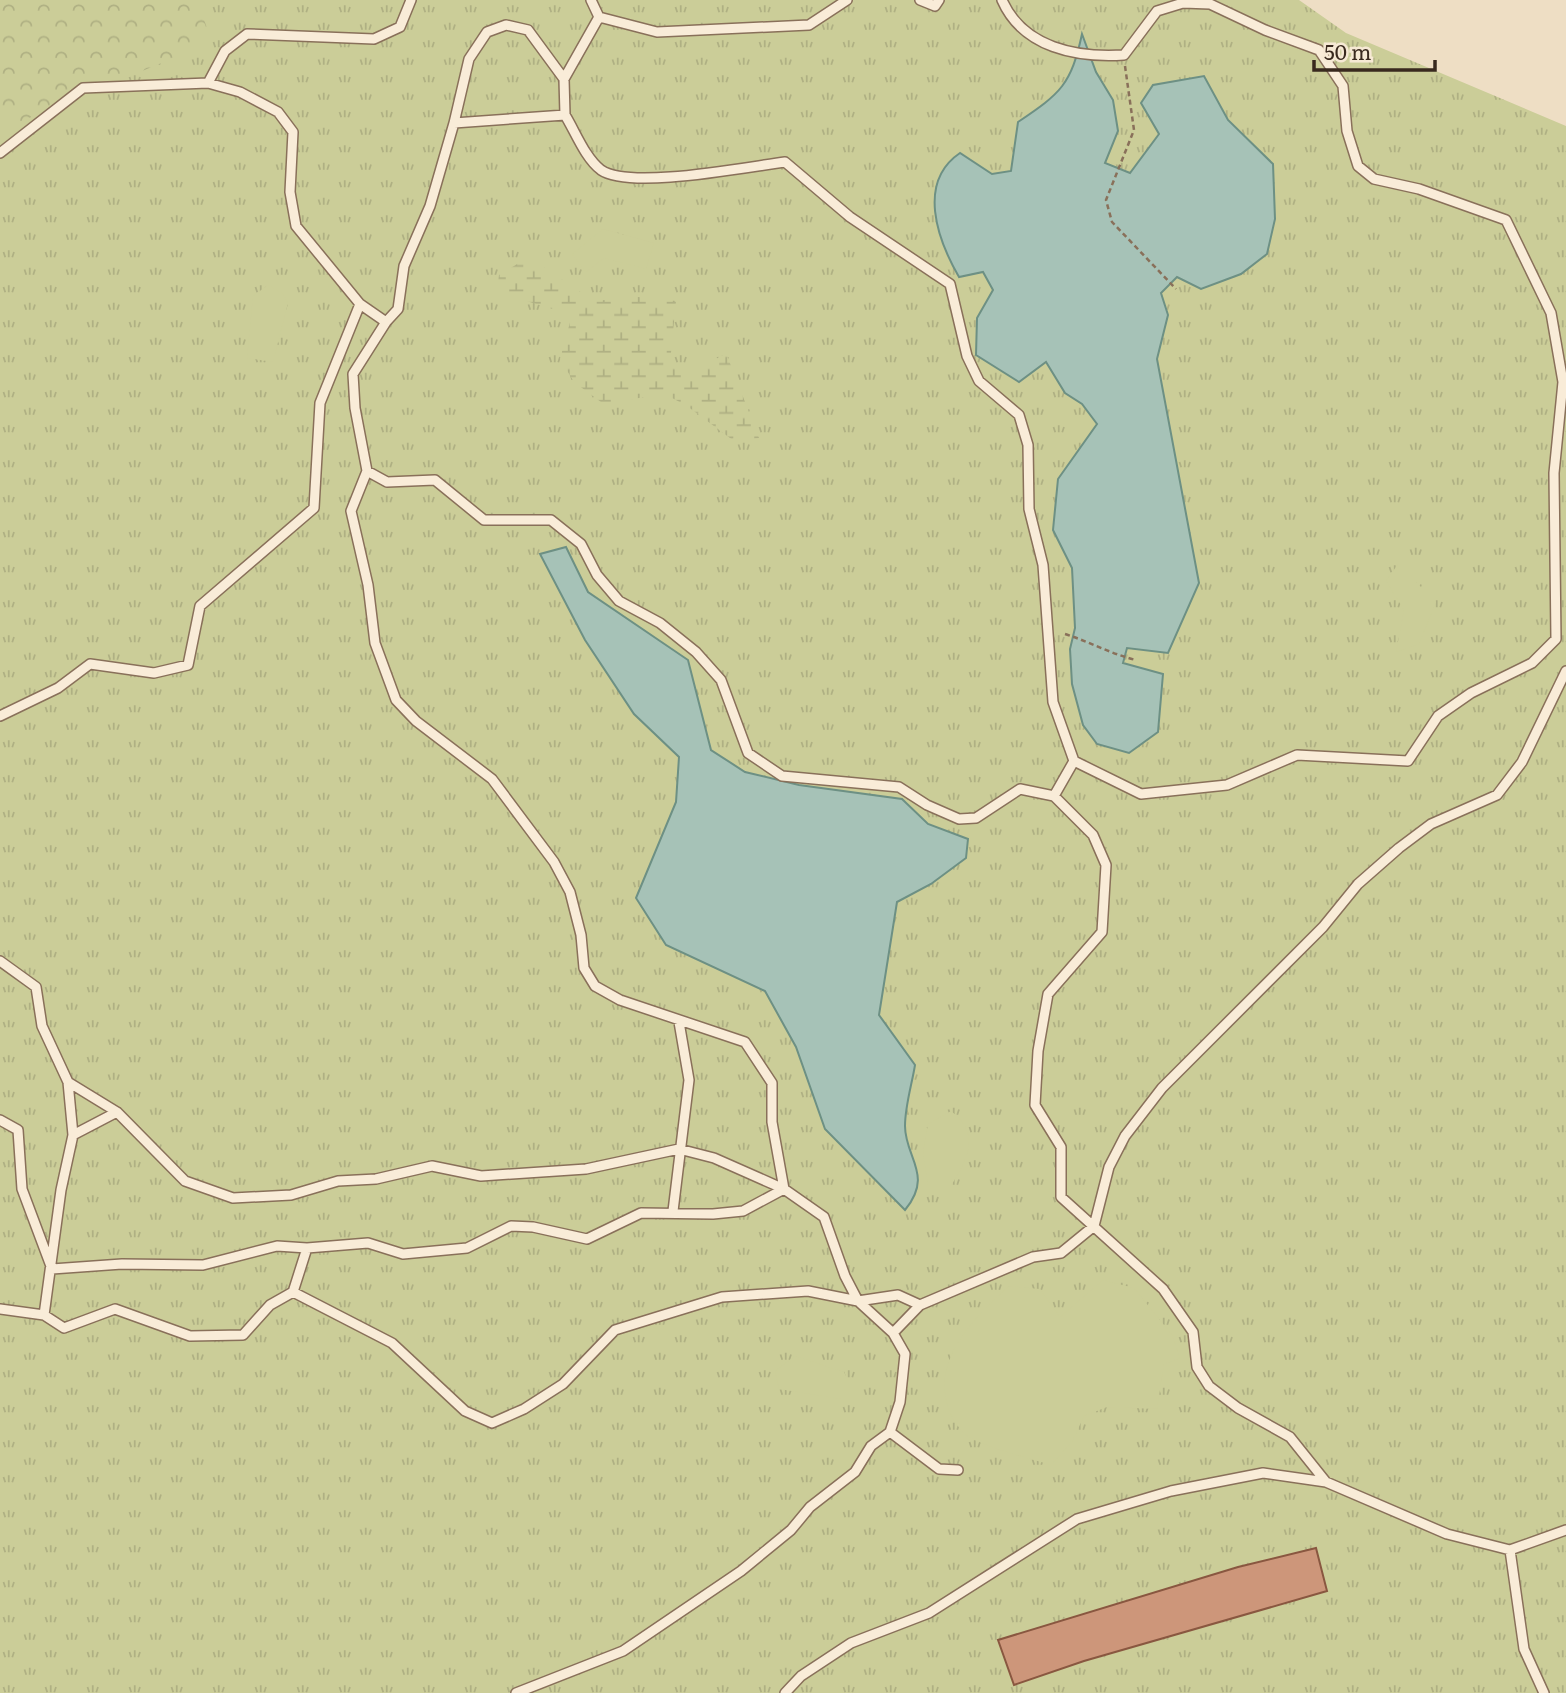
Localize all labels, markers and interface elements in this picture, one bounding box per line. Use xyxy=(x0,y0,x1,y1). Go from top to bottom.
scale bar xyxy=(1314,28,1435,72)
text: 50 m xyxy=(1324,35,1371,66)

